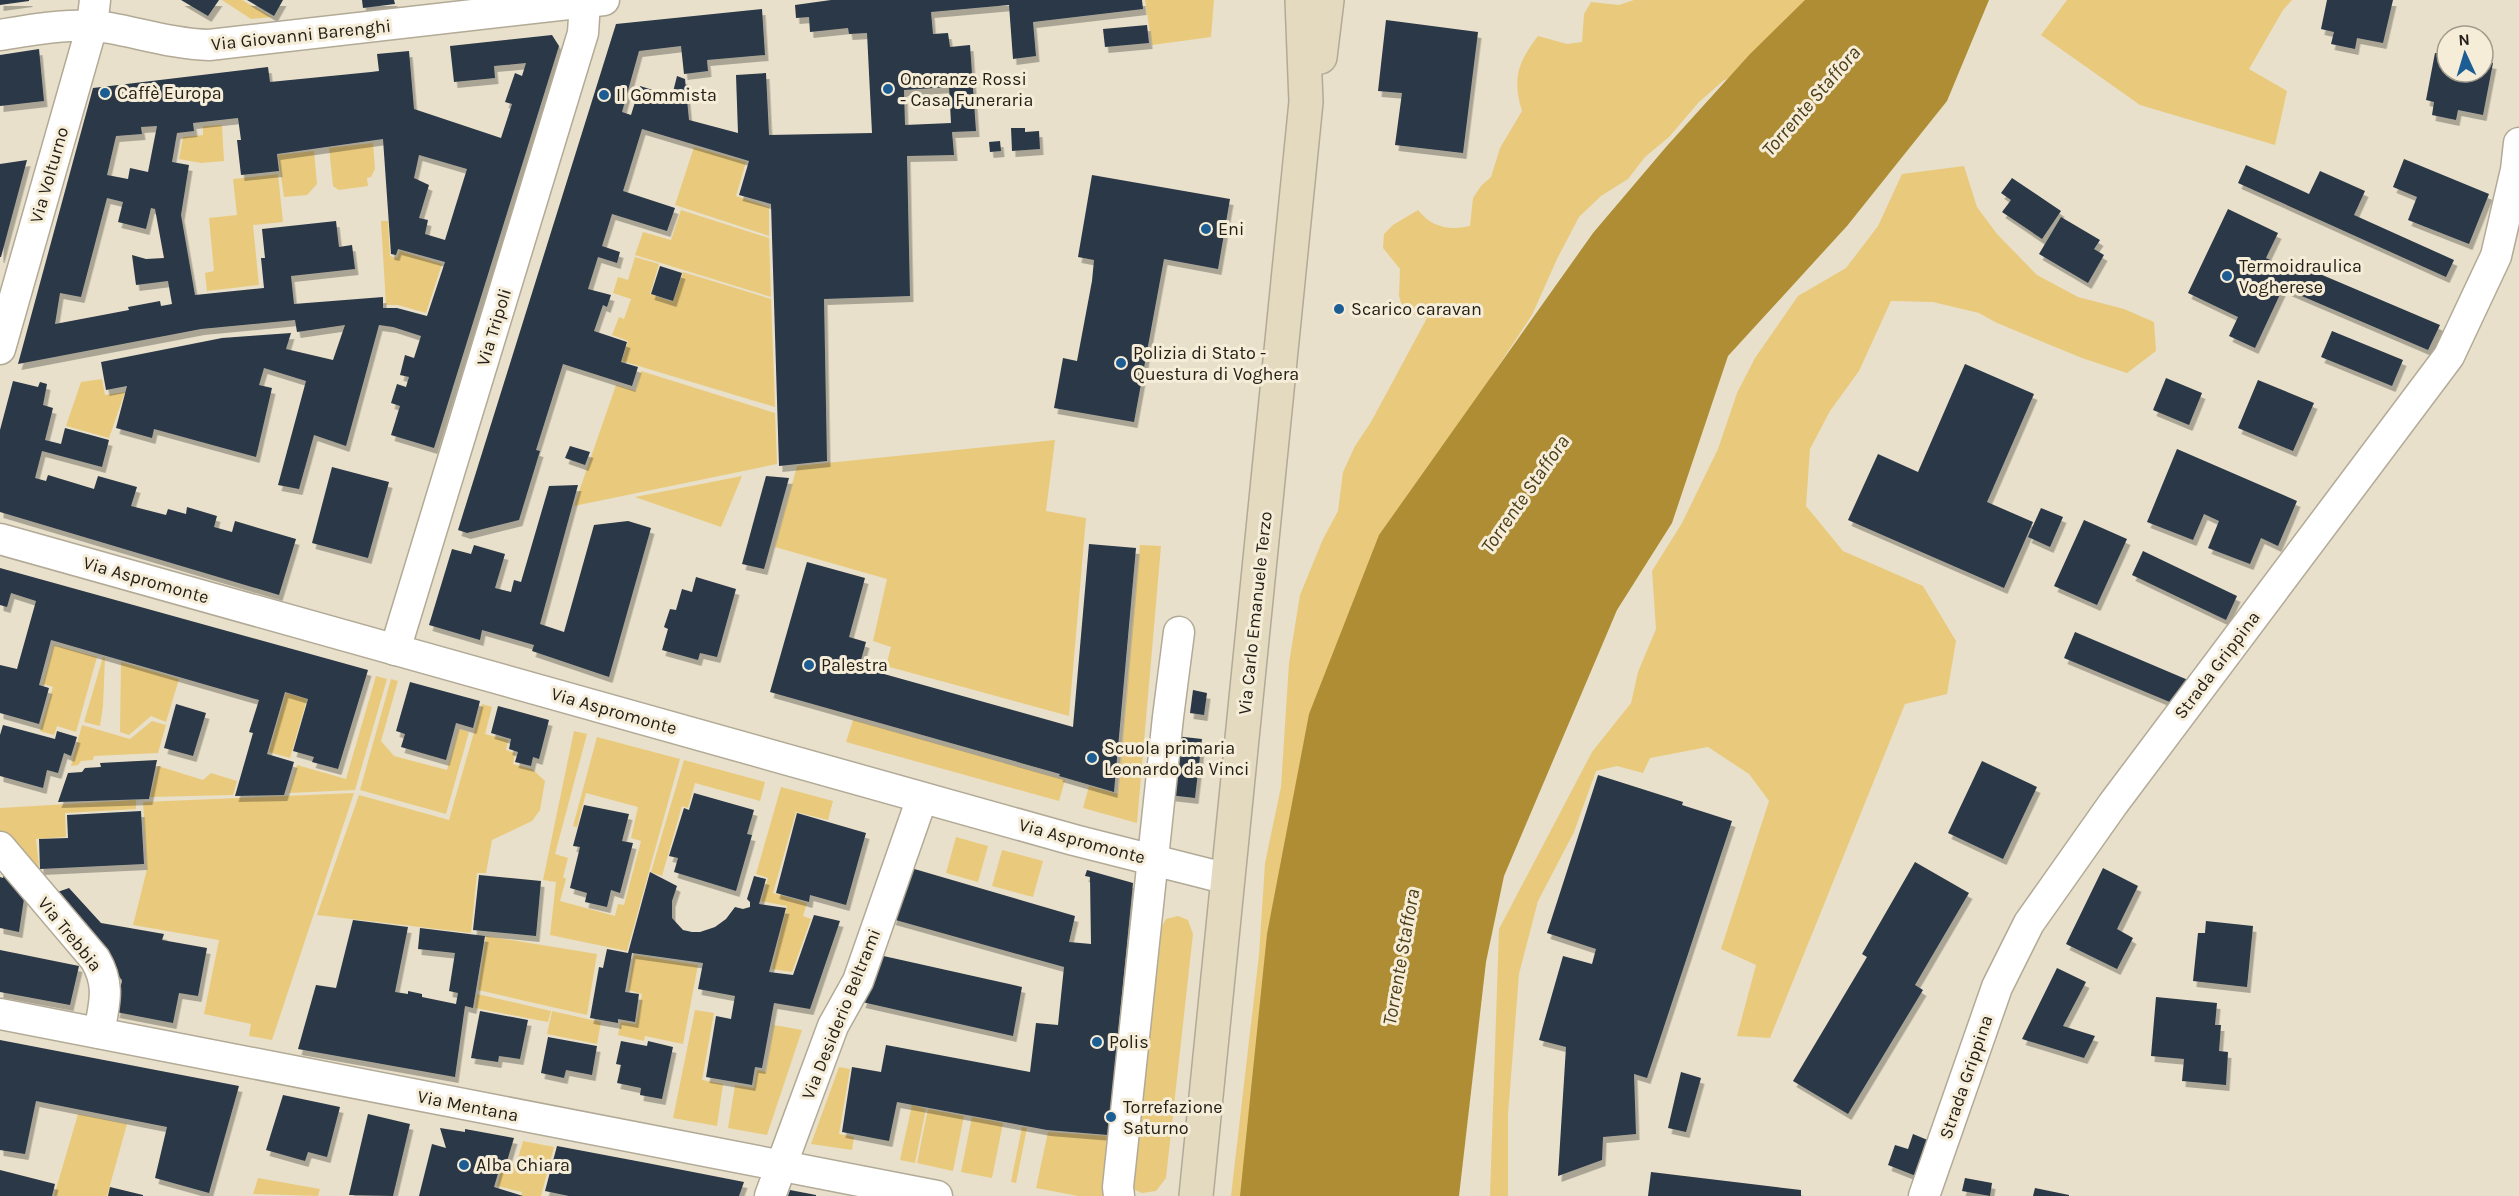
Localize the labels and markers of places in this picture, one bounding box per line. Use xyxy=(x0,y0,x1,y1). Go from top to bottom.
place label: Onoranze Rossi - Casa Funeraria xyxy=(900,68,1033,111)
place label: Caffè Europa xyxy=(117,82,222,104)
marker: Onoranze Rossi - Casa Funeraria xyxy=(881,82,895,96)
place label: Il Gommista xyxy=(616,84,717,106)
marker: Caffè Europa xyxy=(98,86,112,100)
marker: Il Gommista xyxy=(597,88,611,102)
place label: Eni xyxy=(1218,218,1244,240)
marker: Eni xyxy=(1199,222,1213,236)
place label: Termoidraulica Vogherese xyxy=(2239,255,2362,298)
marker: Termoidraulica Vogherese xyxy=(2220,269,2234,283)
place label: Scarico caravan xyxy=(1351,298,1482,320)
marker: Scarico caravan xyxy=(1332,302,1346,316)
place label: Polizia di Stato - Questura di Voghera xyxy=(1133,342,1299,385)
marker: Polizia di Stato - Questura di Voghera xyxy=(1114,356,1128,370)
place label: Palestra xyxy=(821,654,888,676)
marker: Palestra xyxy=(802,658,816,672)
place label: Scuola primaria Leonardo da Vinci xyxy=(1104,737,1249,780)
marker: Scuola primaria Leonardo da Vinci xyxy=(1085,751,1099,765)
place label: Polis xyxy=(1109,1031,1149,1053)
marker: Polis xyxy=(1090,1035,1104,1049)
place label: Torrefazione Saturno xyxy=(1123,1096,1223,1139)
marker: Torrefazione Saturno xyxy=(1104,1110,1118,1124)
place label: Alba Chiara xyxy=(476,1154,570,1176)
marker: Alba Chiara xyxy=(457,1158,471,1172)

